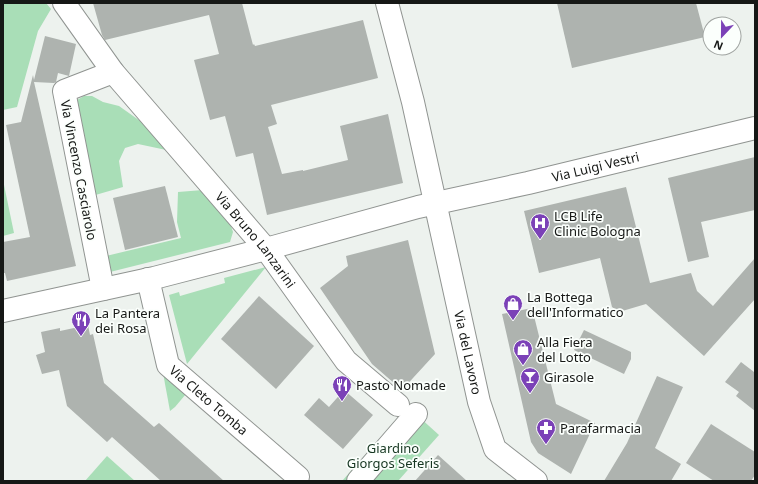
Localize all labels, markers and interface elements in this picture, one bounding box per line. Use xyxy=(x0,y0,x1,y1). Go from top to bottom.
north arrow xyxy=(702,16,742,56)
text: N xyxy=(711,37,725,54)
street label: Via Vincenzo Casciarolo xyxy=(57,98,101,242)
street label: Via Luigi Vestri xyxy=(550,147,641,186)
street label: Via Bruno Lanzarini xyxy=(211,188,300,291)
place label: LCB Life Clinic Bologna xyxy=(554,207,641,240)
hospital icon: LCB Life Clinic Bologna xyxy=(529,212,551,240)
place label: La Bottega dell'Informatico xyxy=(527,288,624,321)
shop icon: La Bottega dell'Informatico xyxy=(502,293,524,321)
place label: La Pantera dei Rosa xyxy=(95,304,160,337)
restaurant icon: La Pantera dei Rosa xyxy=(70,309,92,337)
street label: Via del Lavoro xyxy=(450,309,486,396)
place label: Alla Fiera del Lotto xyxy=(537,333,593,366)
shop icon: Alla Fiera del Lotto xyxy=(512,338,534,366)
street label: Via Cleto Tomba xyxy=(166,361,252,439)
bar icon: Girasole xyxy=(519,366,541,394)
place label: Girasole xyxy=(544,368,594,386)
restaurant icon: Pasto Nomade xyxy=(331,374,353,402)
place label: Pasto Nomade xyxy=(356,376,446,394)
pharmacy icon: Parafarmacia xyxy=(535,417,557,445)
place label: Parafarmacia xyxy=(560,419,641,437)
park label: Giardino Giorgos Seferis xyxy=(347,439,439,472)

